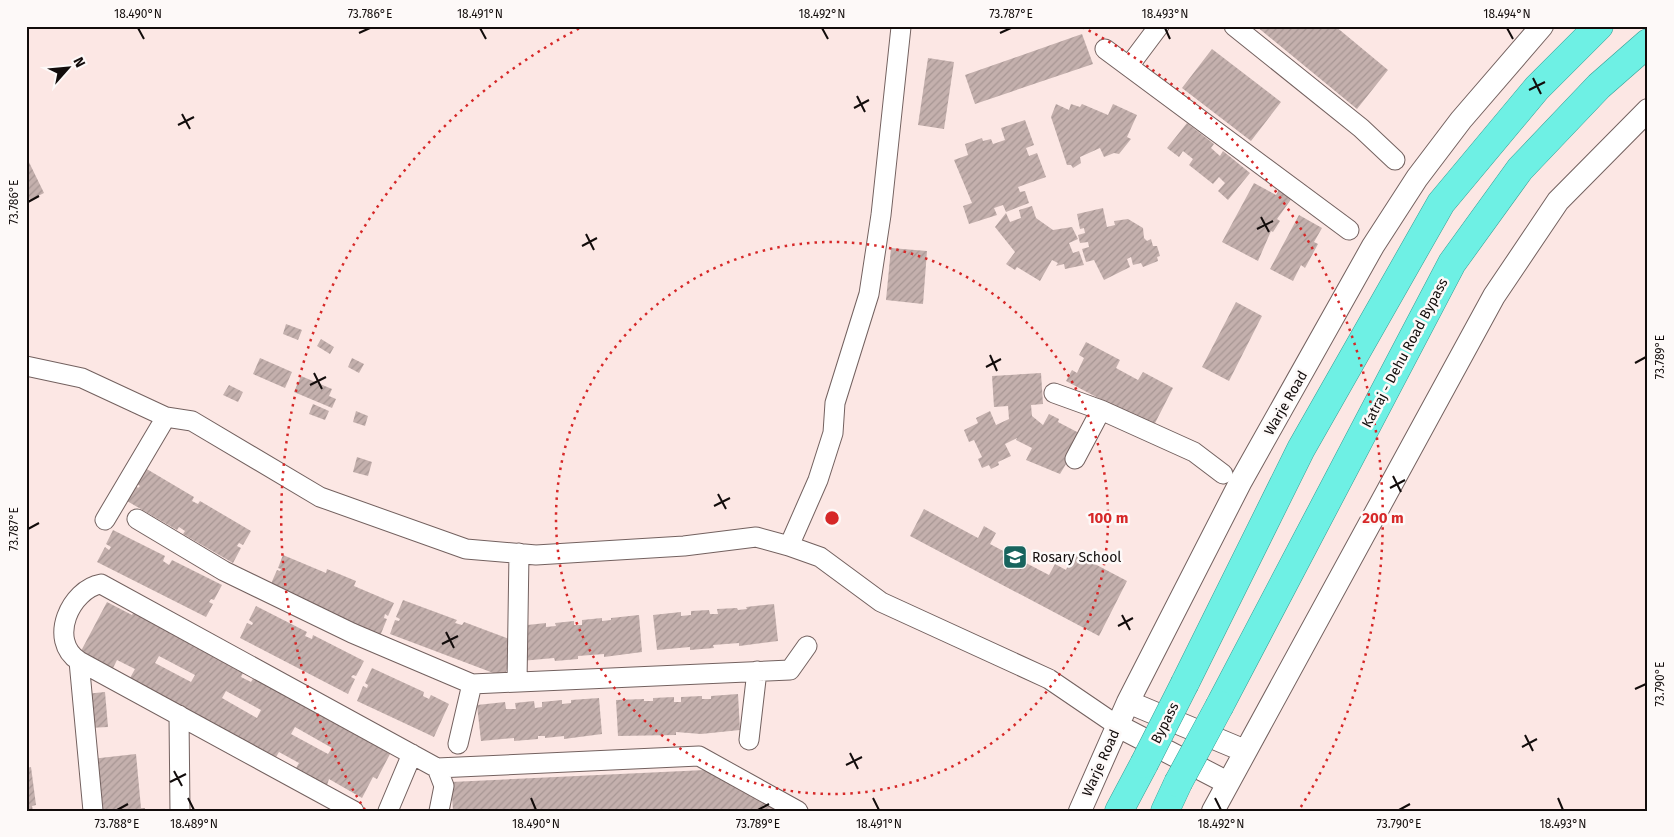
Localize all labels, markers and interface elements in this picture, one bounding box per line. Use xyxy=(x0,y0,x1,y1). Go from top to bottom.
text: 18.490°N xyxy=(114,7,162,21)
text: 73.786°E xyxy=(348,7,392,21)
text: 18.491°N xyxy=(457,7,503,21)
text: 18.492°N xyxy=(799,7,845,21)
text: 73.787°E xyxy=(989,7,1033,21)
text: 18.493°N xyxy=(1142,7,1188,21)
text: 18.494°N xyxy=(1483,7,1531,21)
north arrow xyxy=(42,42,92,92)
text: N xyxy=(69,54,89,70)
text: 73.786°E xyxy=(7,180,21,224)
street label: Katraj - Dehu Road Bypass xyxy=(1358,275,1452,431)
text: 73.789°E xyxy=(1653,335,1667,379)
street label: Warje Road xyxy=(1261,368,1311,438)
text: 73.787°E xyxy=(7,507,21,551)
centre of rings xyxy=(823,509,841,527)
text: 100 m xyxy=(1088,509,1128,527)
text: 200 m xyxy=(1362,509,1404,527)
school or university icon: Rosary School xyxy=(1002,544,1028,570)
place label: Rosary School xyxy=(1032,549,1121,566)
text: 73.790°E xyxy=(1653,662,1667,706)
street label: Bypass xyxy=(1147,699,1183,746)
street label: Warje Road xyxy=(1079,727,1123,799)
text: 73.788°E xyxy=(94,817,140,831)
text: 18.489°N xyxy=(170,817,218,831)
text: 18.490°N xyxy=(512,817,560,831)
text: 73.789°E xyxy=(736,817,780,831)
text: 18.491°N xyxy=(856,817,902,831)
text: 18.492°N xyxy=(1198,817,1244,831)
text: 73.790°E xyxy=(1377,817,1421,831)
text: 18.493°N xyxy=(1540,817,1586,831)

